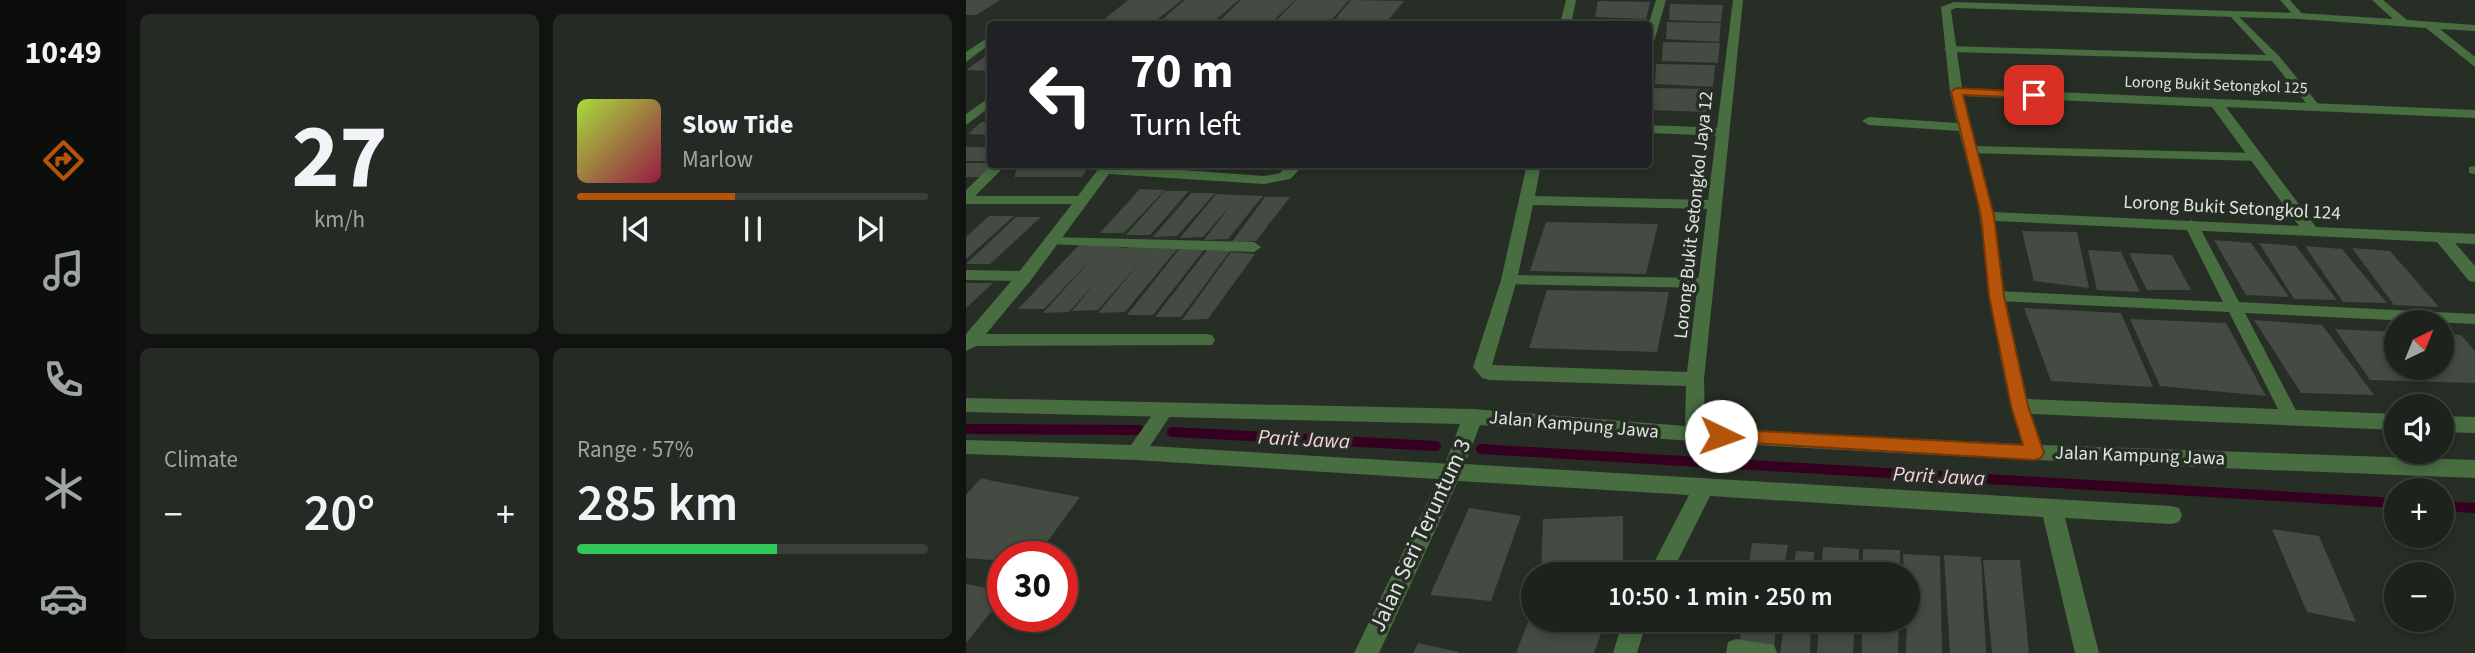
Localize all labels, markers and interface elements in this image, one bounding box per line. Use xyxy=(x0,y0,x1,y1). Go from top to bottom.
text: 10:49 xyxy=(24,30,102,76)
text: 70 m xyxy=(1130,37,1234,107)
icon: left xyxy=(1015,49,1106,140)
pin xyxy=(2004,65,2064,125)
street label: Lorong Bukit Setongkol 125 xyxy=(2124,71,2308,99)
icon: arrive xyxy=(2015,76,2053,114)
street label: Lorong Bukit Setongkol Jaya 12 xyxy=(1668,90,1720,340)
text: 27 xyxy=(291,93,388,222)
text: Turn left xyxy=(1130,102,1241,148)
text: Slow Tide xyxy=(682,106,793,143)
icon: directions xyxy=(39,136,88,185)
text: Marlow xyxy=(682,143,753,176)
street label: Lorong Bukit Setongkol 124 xyxy=(2123,189,2341,227)
text: km/h xyxy=(314,203,365,236)
icon: previous xyxy=(617,210,655,248)
icon: pause xyxy=(734,210,772,248)
icon: next xyxy=(851,210,889,248)
icon: music xyxy=(39,246,88,295)
north arrow xyxy=(2384,310,2454,380)
map controls xyxy=(2384,310,2454,632)
icon: phone xyxy=(39,355,88,404)
button: sound xyxy=(2384,394,2454,464)
position arrow xyxy=(1684,399,1758,473)
street label: Jalan Kampung Jawa xyxy=(1488,404,1660,446)
water label: Parit Jawa xyxy=(1257,422,1351,456)
text: Range · 57% xyxy=(577,433,694,466)
street label: Jalan Seri Teruntum 3 xyxy=(1361,433,1479,637)
street label: Jalan Kampung Jawa xyxy=(2055,440,2225,472)
text: Climate xyxy=(164,443,238,476)
water label: Parit Jawa xyxy=(1892,459,1986,493)
icon: climate xyxy=(39,464,88,513)
text: 285 km xyxy=(577,467,738,541)
text: 20° xyxy=(304,477,375,551)
button: + xyxy=(2384,478,2454,548)
text: − xyxy=(164,488,183,542)
text: + xyxy=(496,488,515,542)
speed limit sign: 30 xyxy=(987,541,1078,632)
button: − xyxy=(2384,562,2454,632)
icon: car xyxy=(39,574,88,623)
text: 10:50 · 1 min · 250 m xyxy=(1608,578,1833,615)

